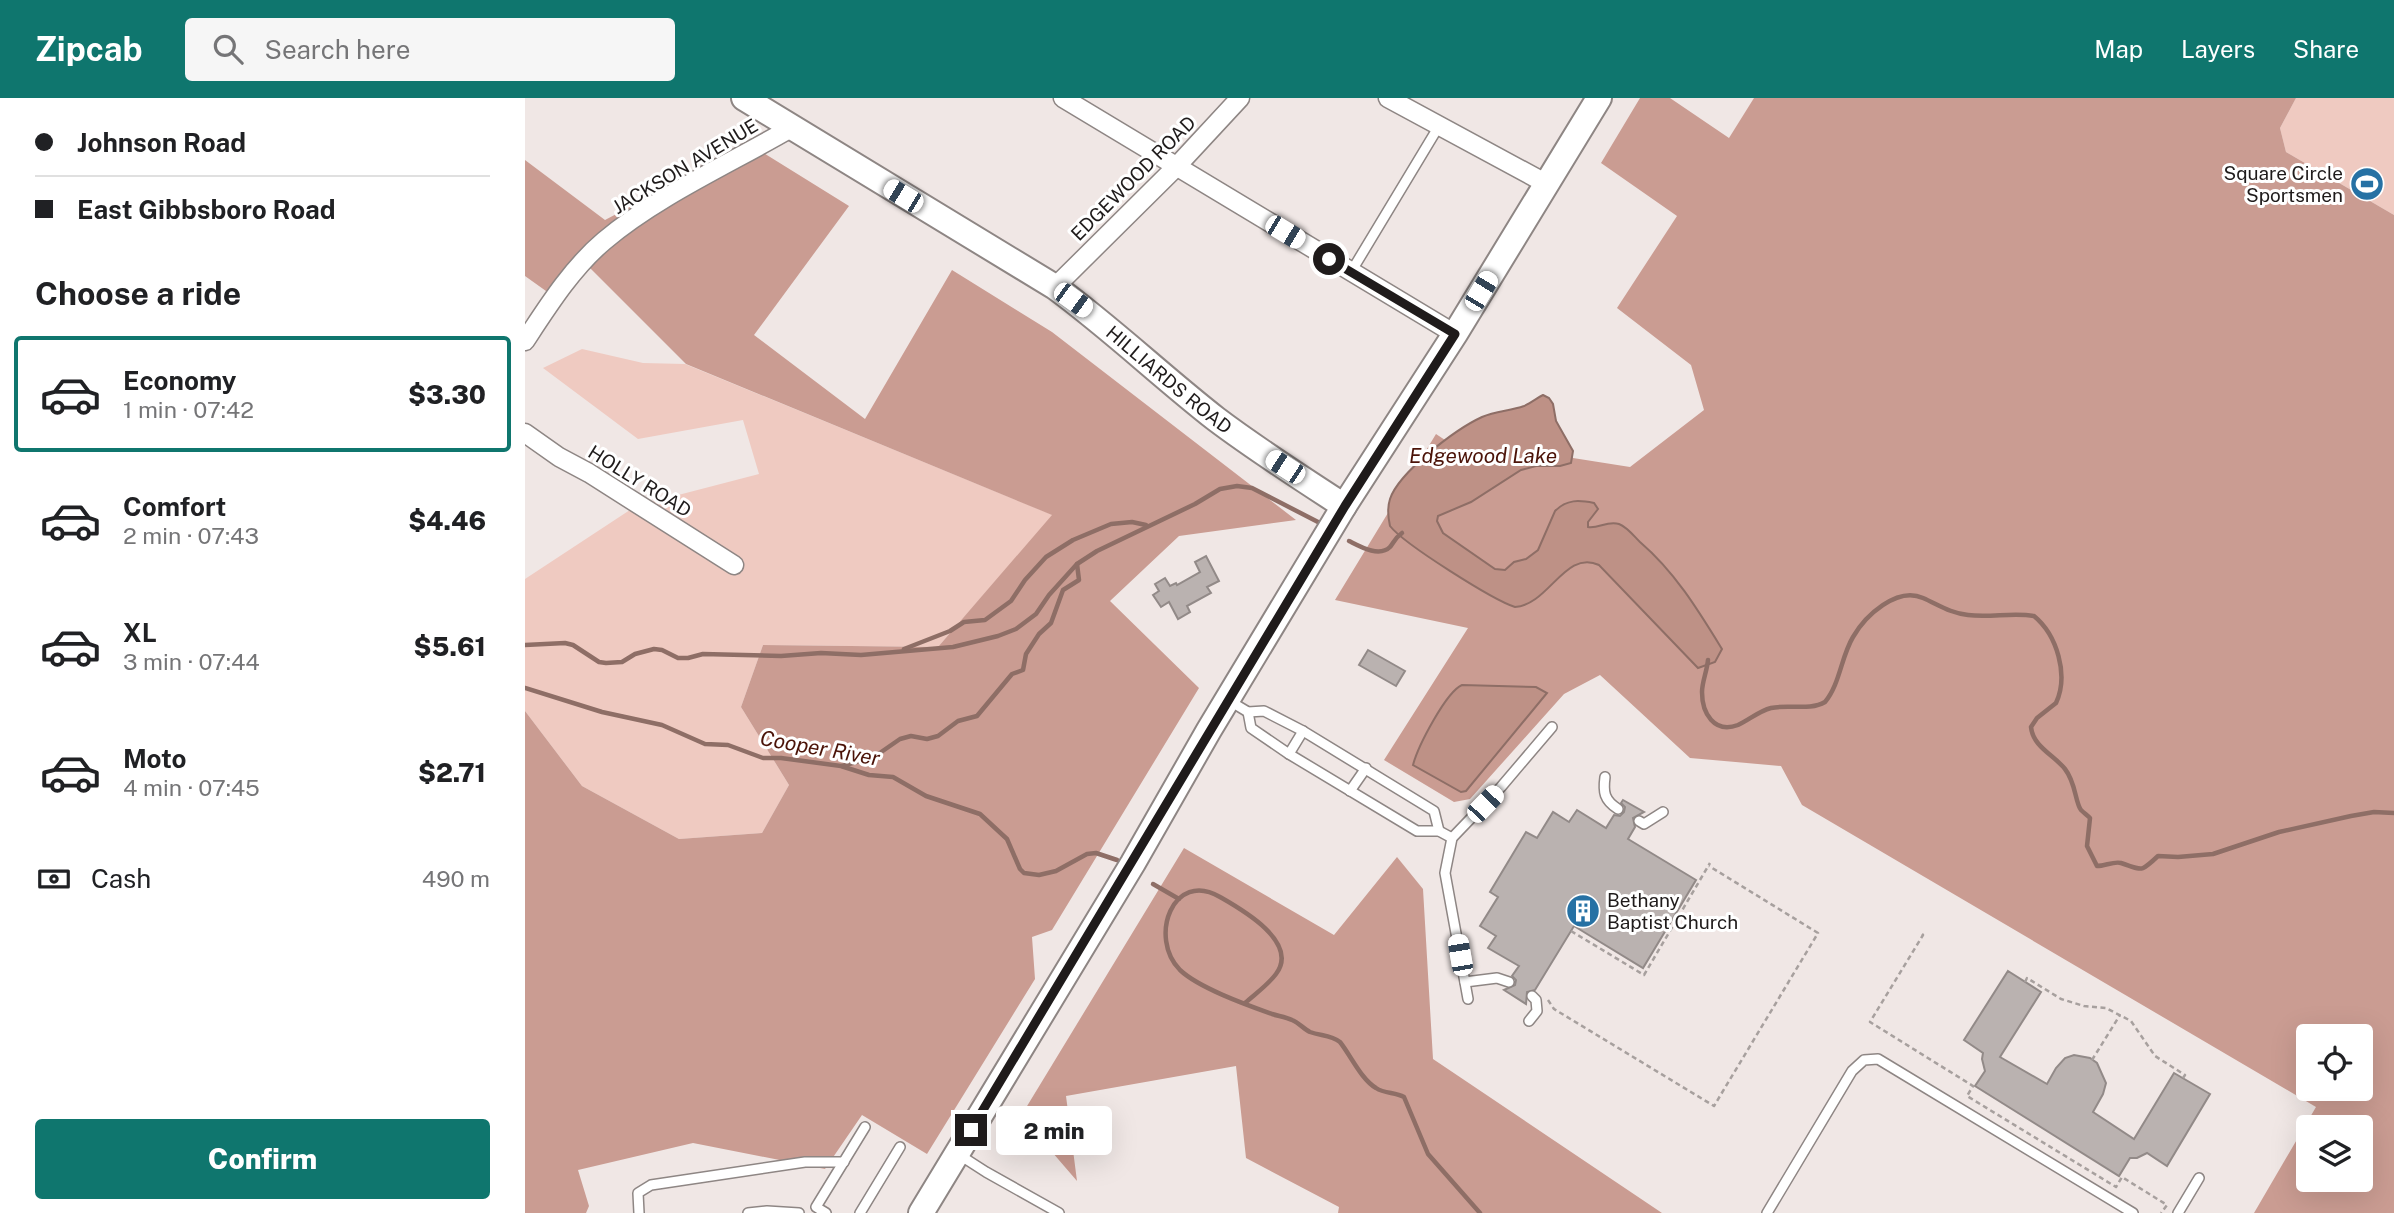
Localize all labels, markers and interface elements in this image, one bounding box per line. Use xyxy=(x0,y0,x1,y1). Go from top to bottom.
search box xyxy=(185,18,675,81)
text: Zipcab xyxy=(35,30,143,68)
icon: search xyxy=(209,30,247,68)
text: Search here xyxy=(265,34,411,65)
text: Map xyxy=(2094,35,2143,63)
text: Layers xyxy=(2181,35,2255,63)
text: Share xyxy=(2293,35,2359,63)
street label: EDGEWOOD ROAD xyxy=(1066,111,1200,245)
street label: JACKSON AVENUE xyxy=(608,114,762,218)
text: Johnson Road xyxy=(77,127,246,158)
place label: Square Circle Sportsmen xyxy=(2223,162,2343,206)
sports icon: Square Circle Sportsmen xyxy=(2348,165,2386,203)
car xyxy=(880,176,927,216)
text: East Gibbsboro Road xyxy=(77,194,336,225)
car xyxy=(1262,212,1309,252)
route start xyxy=(1313,243,1345,275)
car xyxy=(1462,268,1501,314)
text: Choose a ride xyxy=(35,275,241,312)
car xyxy=(1050,279,1097,321)
street label: HILLIARDS ROAD xyxy=(1102,321,1236,438)
icon: car xyxy=(39,363,102,426)
text: Economy xyxy=(123,365,236,396)
text: $3.30 xyxy=(408,379,486,410)
text: 1 min · 07:42 xyxy=(123,396,254,423)
street label: HOLLY ROAD xyxy=(584,441,696,521)
water label: Edgewood Lake xyxy=(1409,443,1557,468)
car xyxy=(1262,447,1309,487)
icon: car xyxy=(39,489,102,552)
text: Comfort xyxy=(123,491,226,522)
text: $4.46 xyxy=(408,505,486,536)
text: 2 min · 07:43 xyxy=(123,522,259,549)
icon: car xyxy=(39,615,102,678)
text: XL xyxy=(123,617,157,648)
text: $5.61 xyxy=(414,631,486,662)
text: 3 min · 07:44 xyxy=(123,648,260,675)
water label: Cooper River xyxy=(758,725,883,771)
icon: car xyxy=(39,741,102,804)
text: Moto xyxy=(123,743,186,774)
text: $2.71 xyxy=(418,757,486,788)
text: 4 min · 07:45 xyxy=(123,774,260,801)
car xyxy=(1463,782,1508,826)
icon: cash xyxy=(35,860,73,898)
text: Cash xyxy=(91,863,151,894)
text: 490 m xyxy=(422,865,490,892)
place label: Bethany Baptist Church xyxy=(1607,889,1738,933)
building icon: Bethany Baptist Church xyxy=(1564,892,1602,930)
car xyxy=(1447,932,1474,978)
map controls xyxy=(2296,1024,2373,1192)
button: locate xyxy=(2296,1024,2373,1101)
callout: 2 min xyxy=(996,1105,1111,1154)
route end xyxy=(955,1114,987,1146)
button: layers xyxy=(2296,1115,2373,1192)
text: 2 min xyxy=(1023,1117,1085,1144)
button: Confirm xyxy=(35,1119,490,1199)

